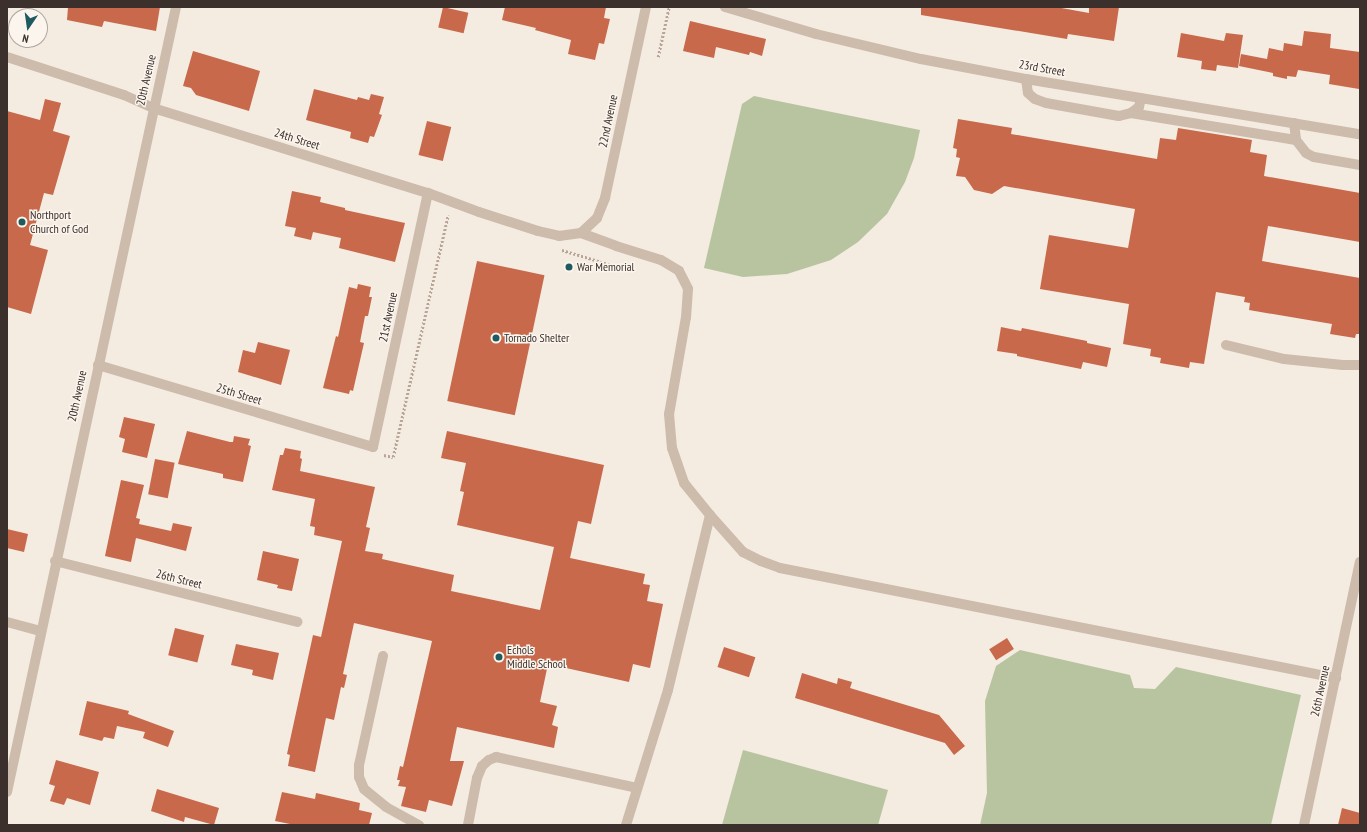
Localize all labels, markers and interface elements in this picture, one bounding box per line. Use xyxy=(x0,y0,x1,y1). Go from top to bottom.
north arrow xyxy=(8,8,48,48)
text: N xyxy=(21,31,30,46)
street label: 20th Avenue xyxy=(133,53,159,107)
street label: 23rd Street xyxy=(1018,57,1066,79)
street label: 22nd Avenue xyxy=(595,93,621,149)
street label: 24th Street xyxy=(273,125,321,153)
place label: Northport Church of God xyxy=(30,208,88,236)
marker: Northport Church of God xyxy=(17,217,27,227)
place label: War Memorial xyxy=(577,260,634,274)
marker: War Memorial xyxy=(564,262,574,272)
street label: 21st Avenue xyxy=(376,291,400,343)
place label: Tornado Shelter xyxy=(504,331,569,345)
marker: Tornado Shelter xyxy=(491,333,501,343)
street label: 20th Avenue xyxy=(65,369,89,423)
street label: 25th Street xyxy=(215,380,263,408)
street label: 26th Street xyxy=(155,566,203,592)
place label: Echols Middle School xyxy=(507,643,566,671)
marker: Echols Middle School xyxy=(494,652,504,662)
street label: 26th Avenue xyxy=(1308,664,1332,718)

